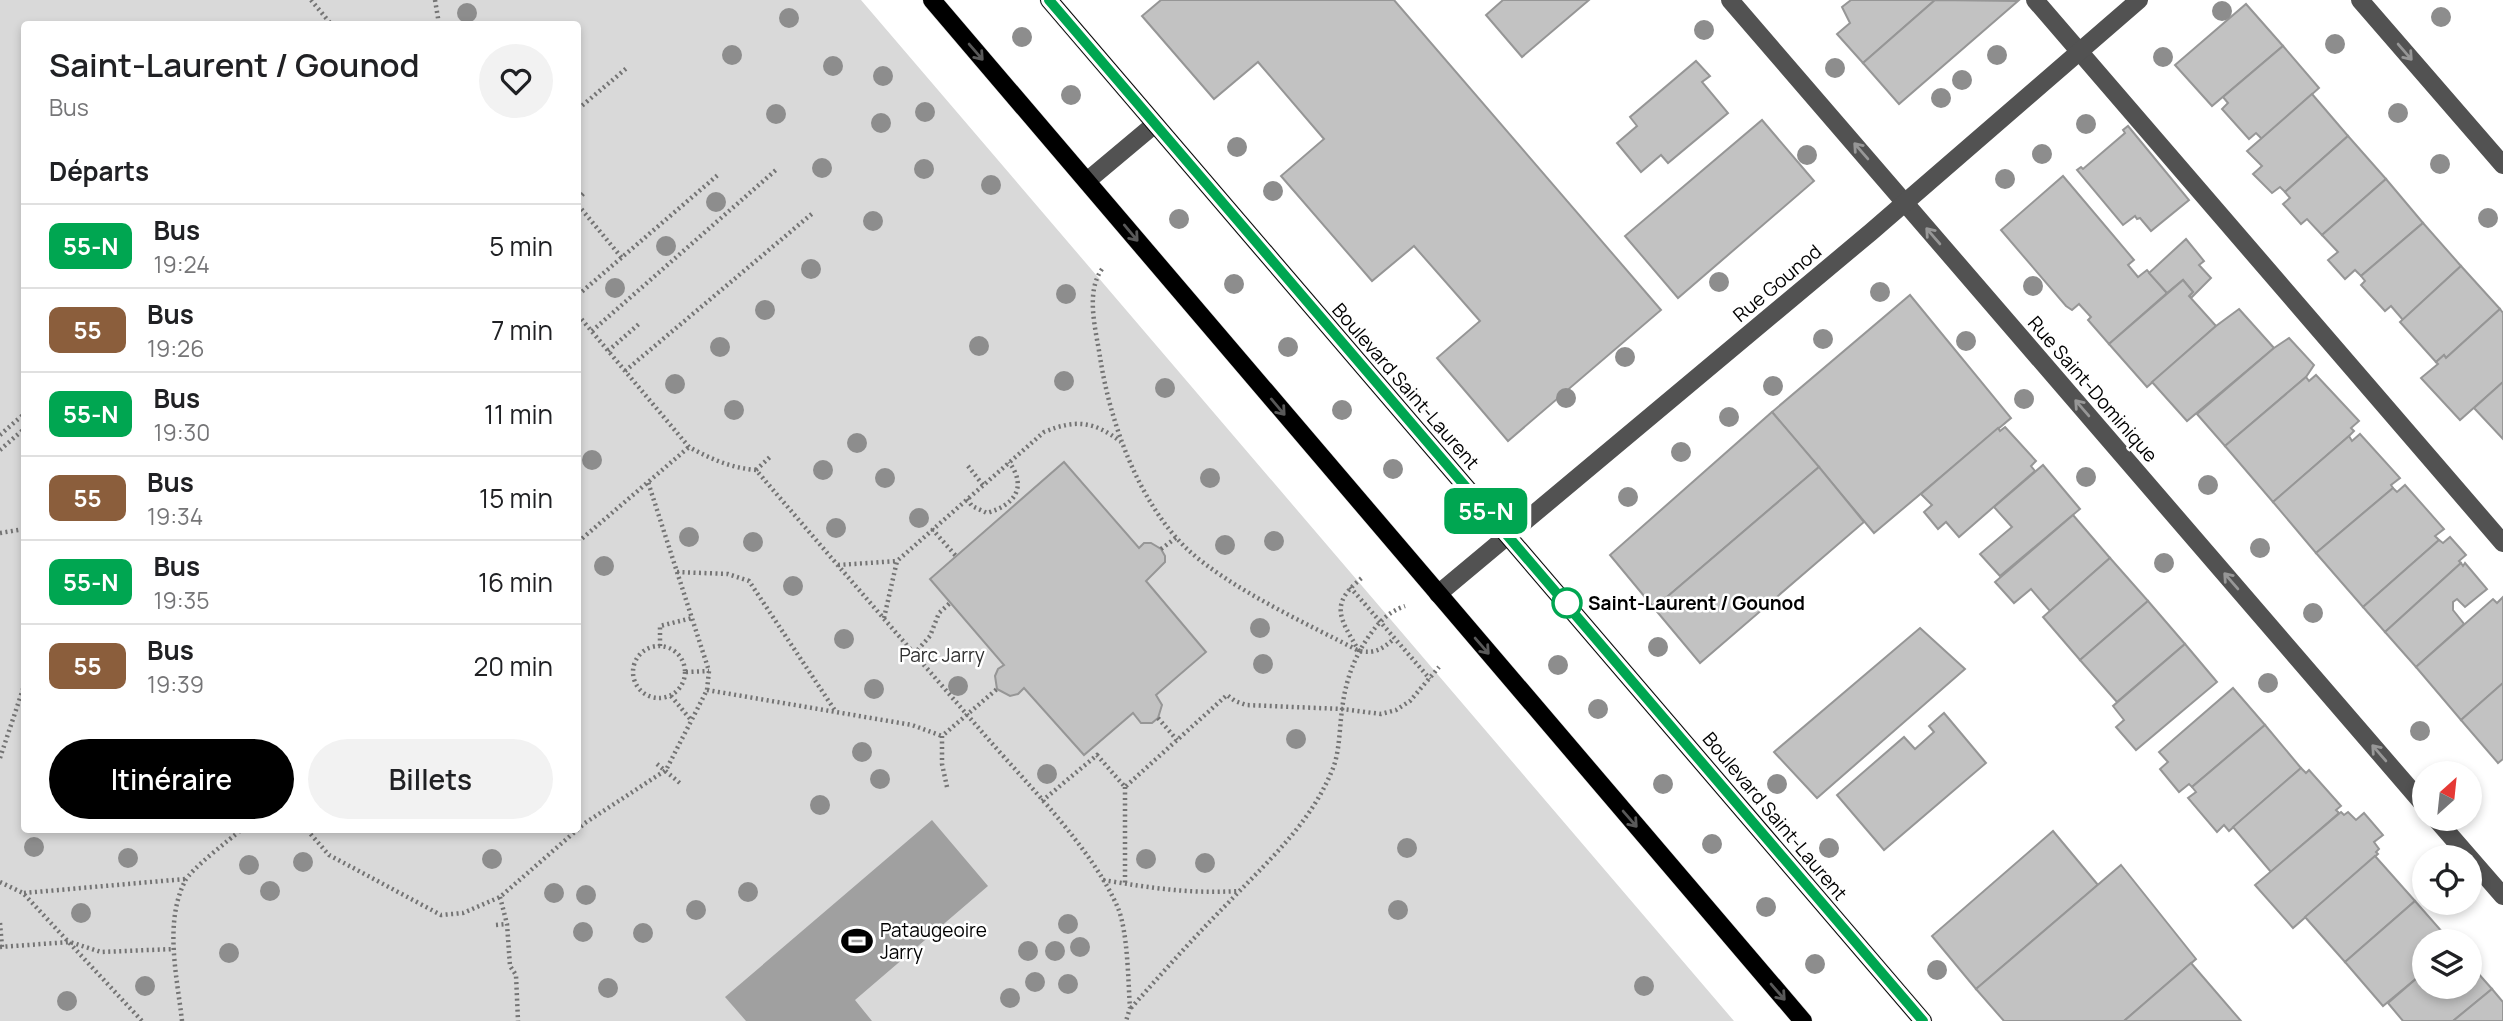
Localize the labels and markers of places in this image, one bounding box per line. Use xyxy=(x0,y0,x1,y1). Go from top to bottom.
marker: Saint-Laurent / Gounod xyxy=(1552,588,1582,618)
place label: Saint-Laurent / Gounod xyxy=(1588,590,1805,616)
place label: Pataugeoire Jarry xyxy=(880,917,987,965)
sports icon: Pataugeoire Jarry xyxy=(840,924,874,958)

